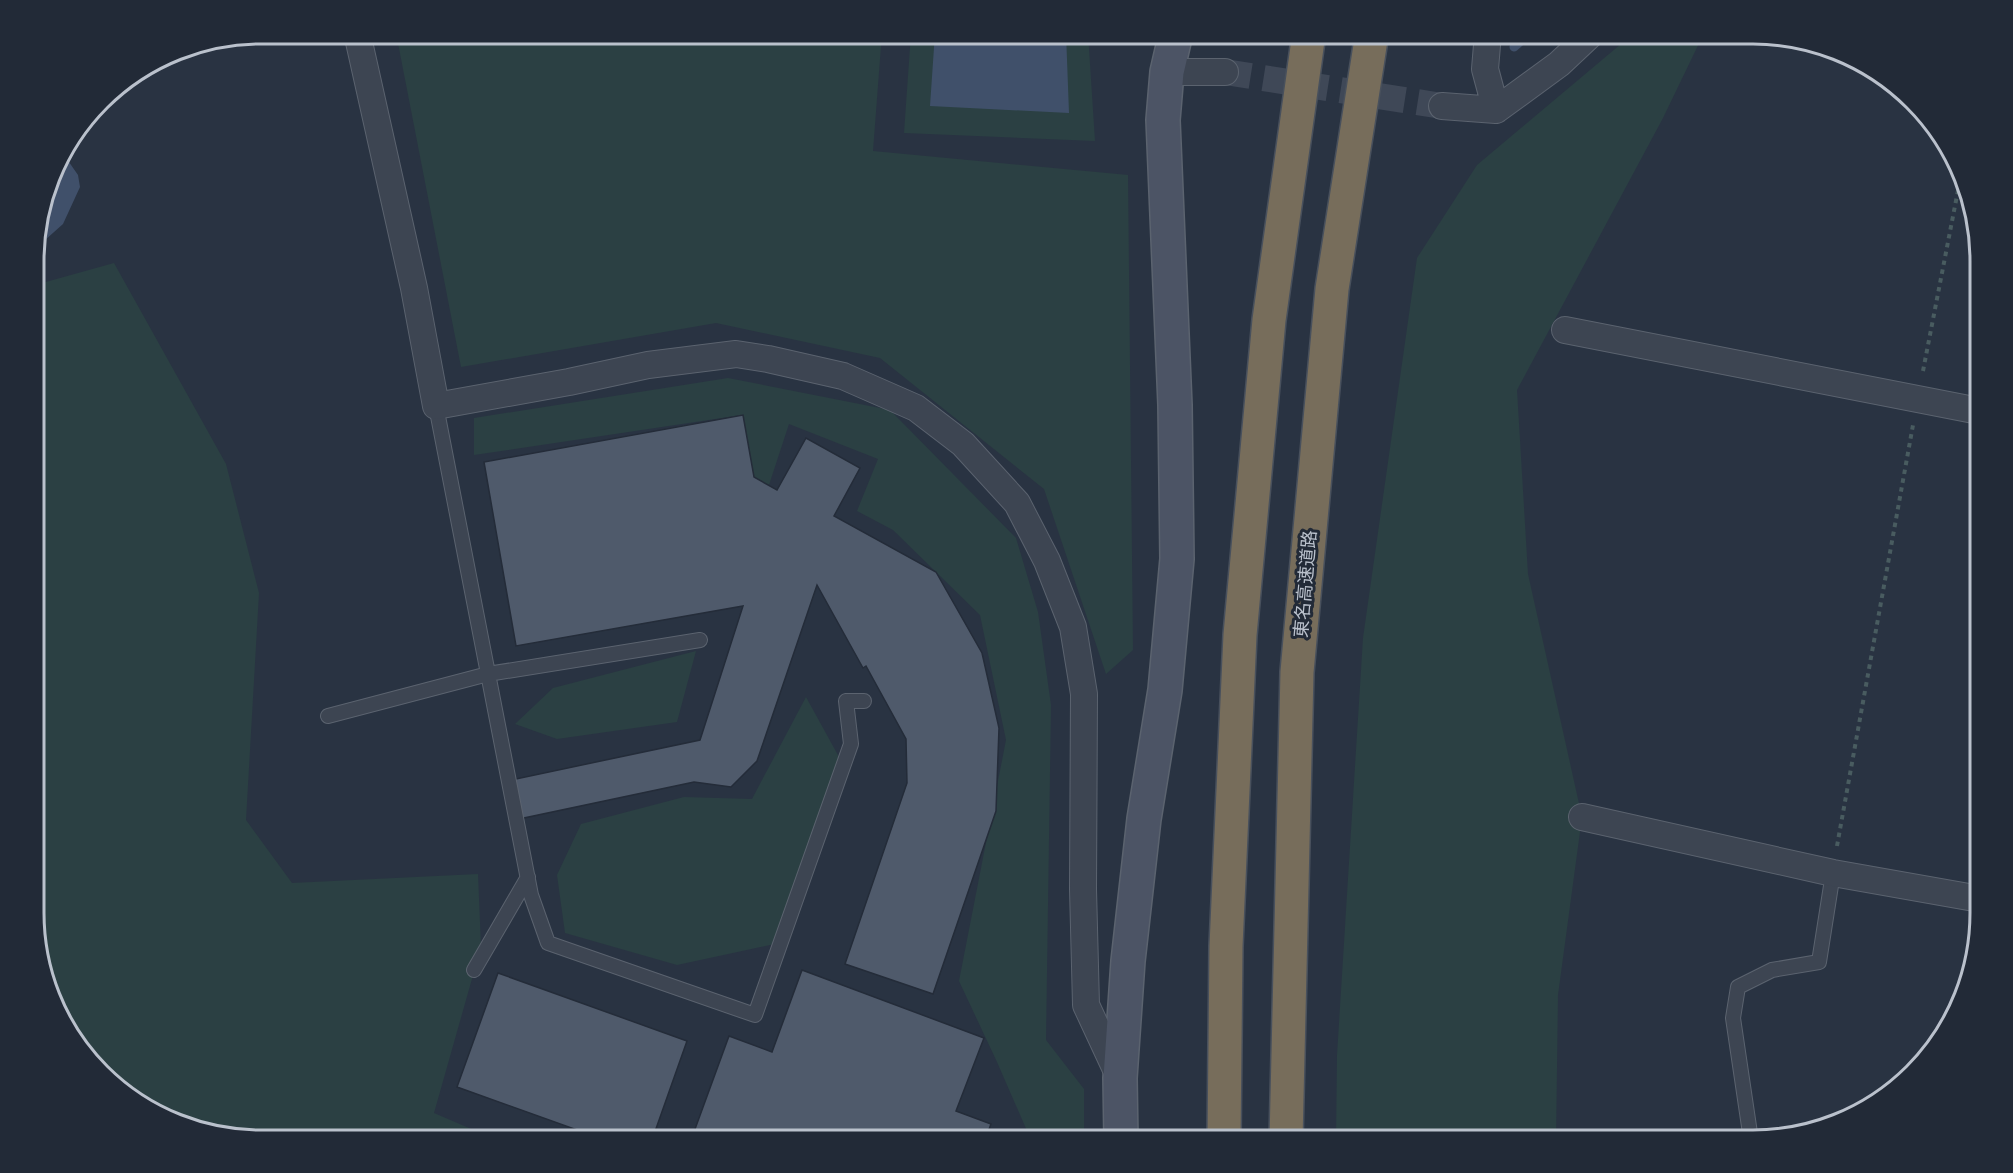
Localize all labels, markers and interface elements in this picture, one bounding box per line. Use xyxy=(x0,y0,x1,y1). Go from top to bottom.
street label: 東名高速道路 xyxy=(1289,529,1321,639)

